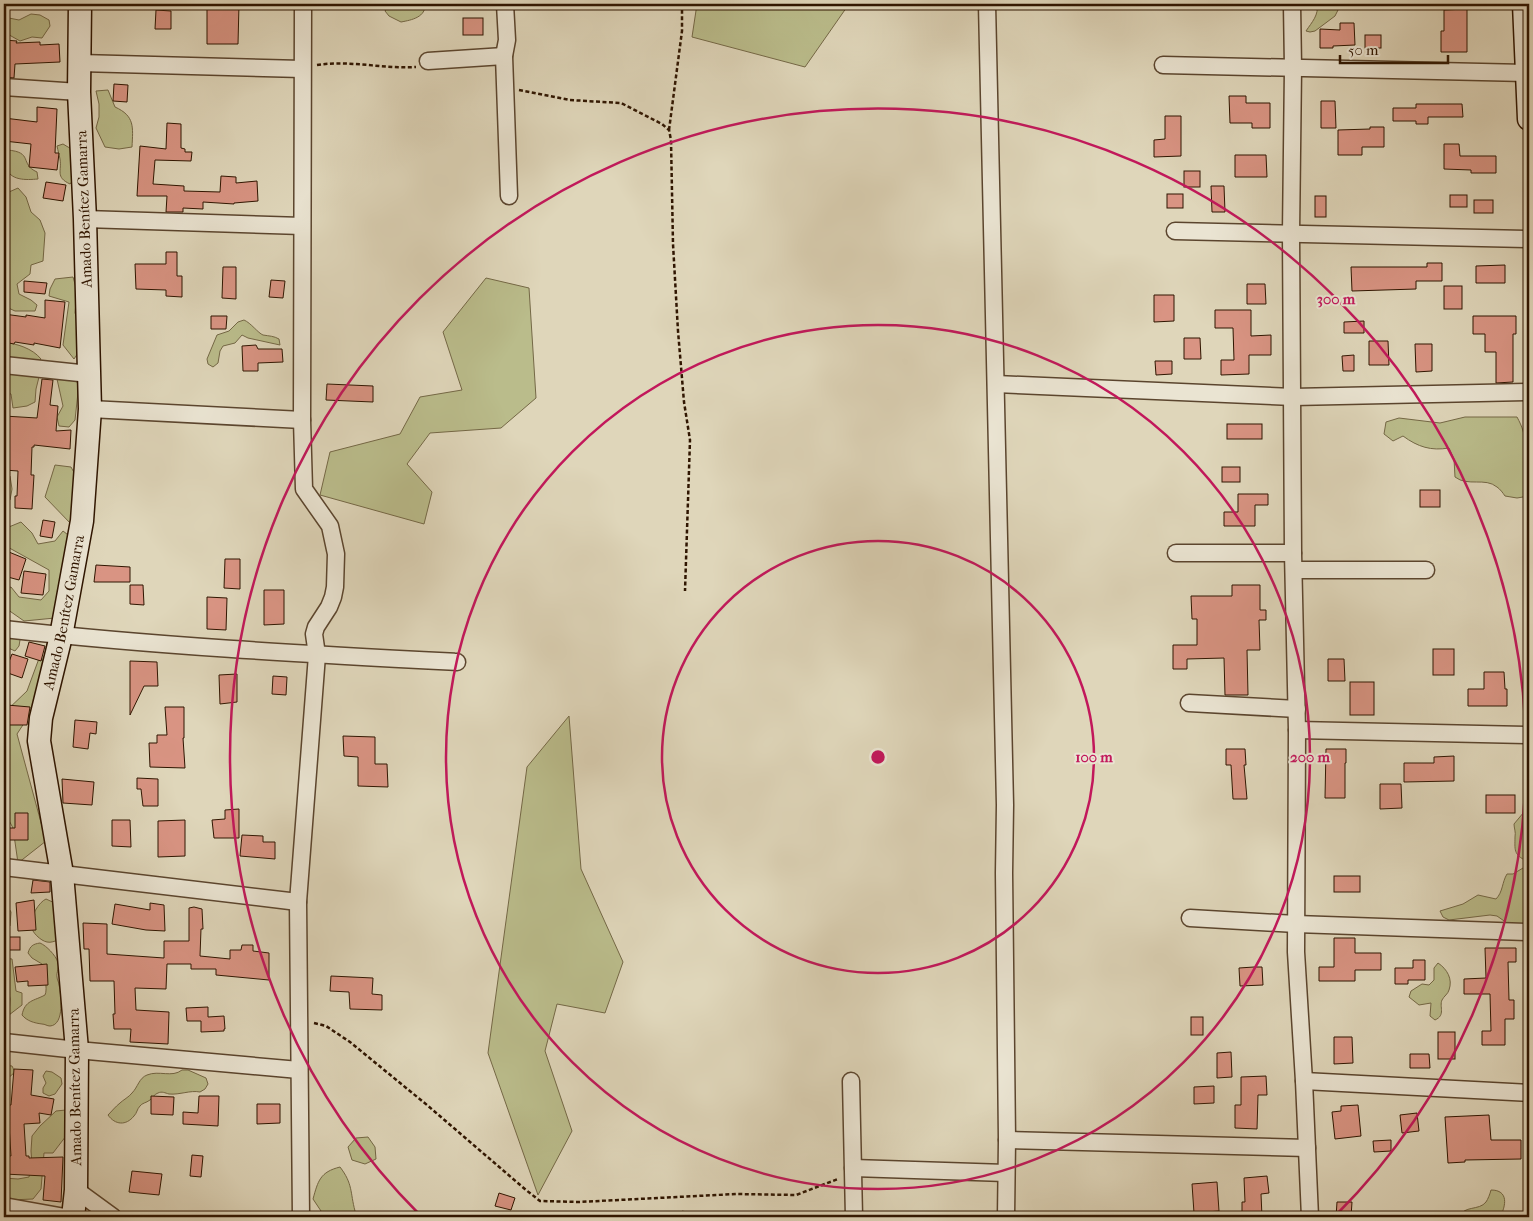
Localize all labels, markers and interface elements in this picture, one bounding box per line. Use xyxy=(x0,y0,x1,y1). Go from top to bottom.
scale bar xyxy=(1340,32,1448,64)
text: 50 m xyxy=(1348,41,1379,59)
street label: Amado Benítez Gamarra xyxy=(72,129,96,289)
text: 300 m xyxy=(1317,290,1356,308)
street label: Amado Benítez Gamarra xyxy=(39,532,88,693)
centre of rings xyxy=(869,748,887,766)
text: 100 m xyxy=(1075,748,1113,766)
text: 200 m xyxy=(1290,748,1330,766)
street label: Amado Benítez Gamarra xyxy=(65,1007,85,1167)

